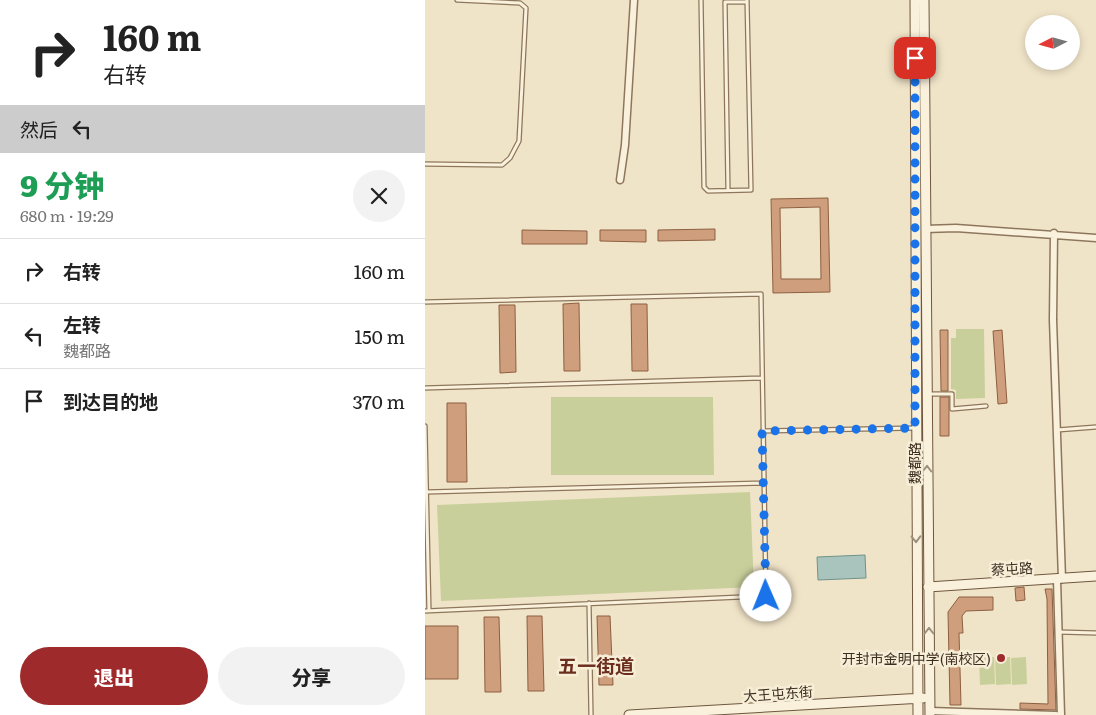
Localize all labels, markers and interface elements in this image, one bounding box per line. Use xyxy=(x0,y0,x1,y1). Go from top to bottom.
text: 160 m xyxy=(103,10,201,62)
north arrow xyxy=(1025,15,1080,70)
map controls xyxy=(1025,15,1080,70)
icon: right xyxy=(20,20,85,85)
pin xyxy=(894,37,936,79)
icon: arrive xyxy=(901,44,929,72)
text: 右转 xyxy=(103,57,147,90)
text: 然后 xyxy=(20,115,58,143)
icon: left xyxy=(68,115,96,143)
text: 9 分钟 xyxy=(20,162,104,206)
button: close xyxy=(353,170,405,222)
text: 680 m · 19:29 xyxy=(20,203,114,227)
icon: right xyxy=(20,257,48,285)
text: 右转 xyxy=(63,257,101,285)
text: 160 m xyxy=(354,257,405,285)
text: 左转 xyxy=(63,310,101,338)
icon: left xyxy=(20,322,48,350)
text: 150 m xyxy=(354,322,405,350)
text: 魏都路 xyxy=(63,338,111,362)
icon: arrive xyxy=(20,387,48,415)
text: 到达目的地 xyxy=(63,387,158,415)
text: 370 m xyxy=(352,387,405,415)
street label: 魏都路 xyxy=(904,442,924,484)
one-way arrow xyxy=(922,465,932,472)
one-way arrow xyxy=(911,535,922,543)
street label: 蔡屯路 xyxy=(991,557,1033,579)
position arrow xyxy=(739,569,791,621)
one-way arrow xyxy=(924,627,934,635)
button: 退出 xyxy=(20,647,208,705)
button: 分享 xyxy=(218,647,405,705)
place label: 开封市金明中学(南校区) xyxy=(842,648,991,668)
district label: 五一街道 xyxy=(558,651,634,679)
marker: 开封市金明中学(南校区) xyxy=(995,652,1007,664)
street label: 大王屯东街 xyxy=(742,681,814,705)

